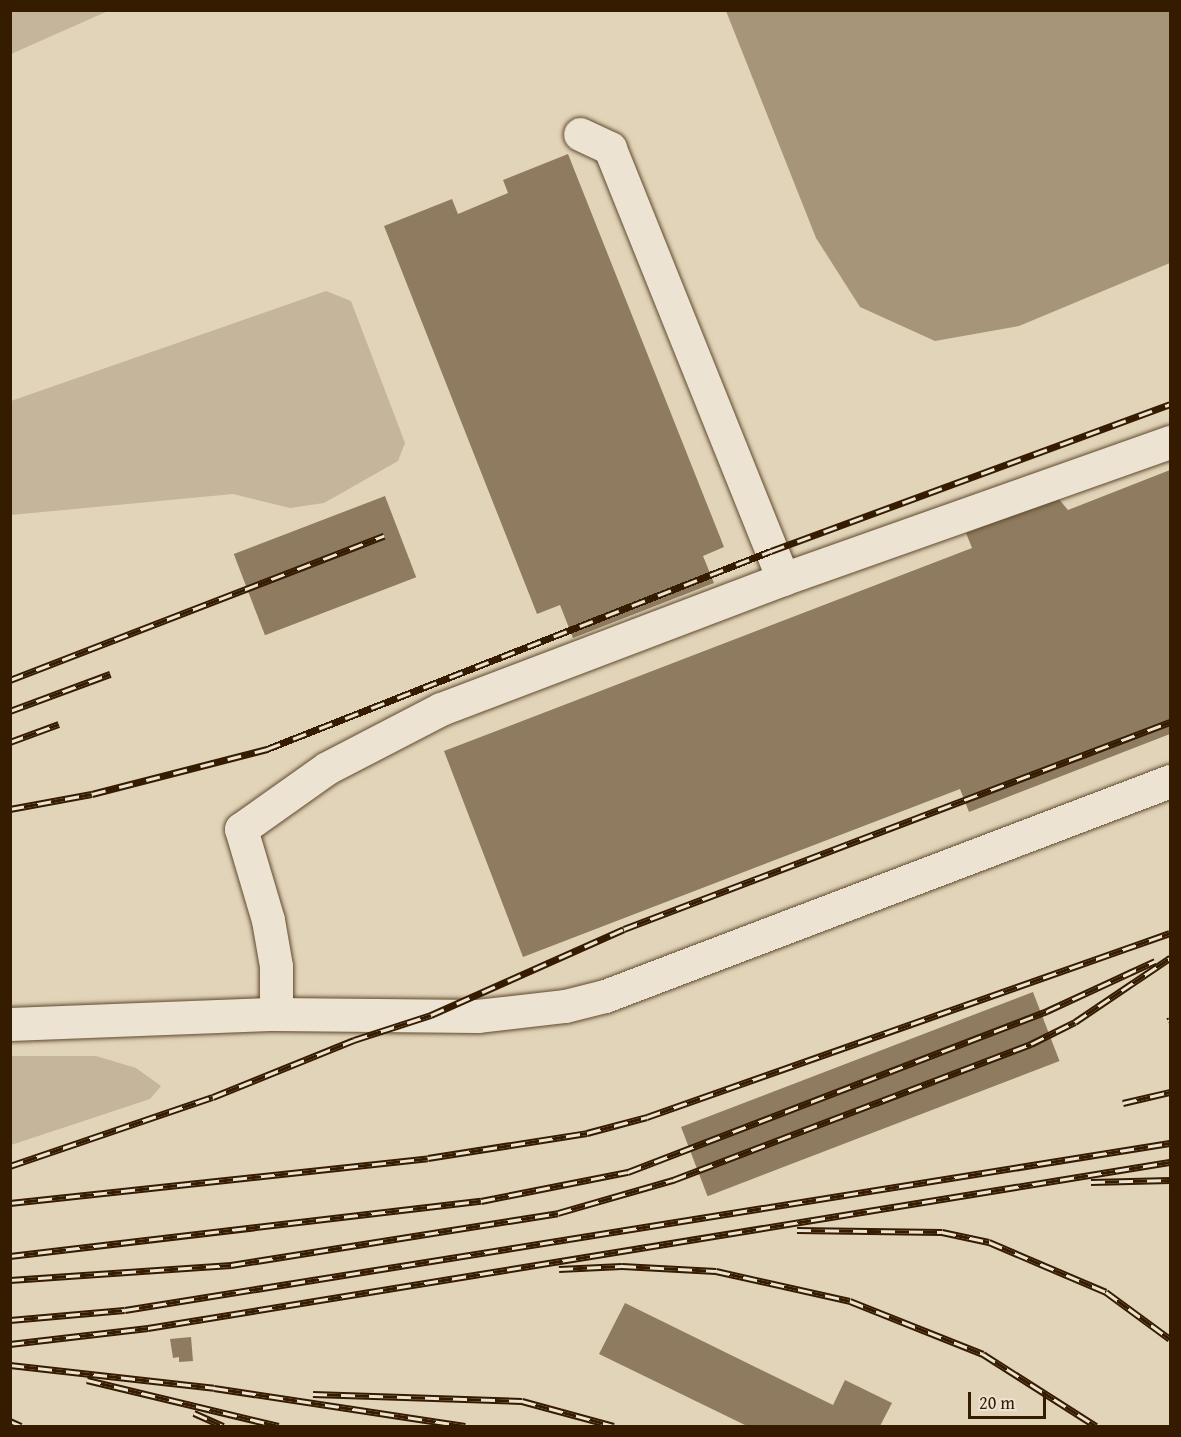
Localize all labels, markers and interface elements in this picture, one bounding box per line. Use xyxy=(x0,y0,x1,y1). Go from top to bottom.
scale bar xyxy=(971,1380,1049,1418)
text: 20 m xyxy=(979,1389,1015,1416)

